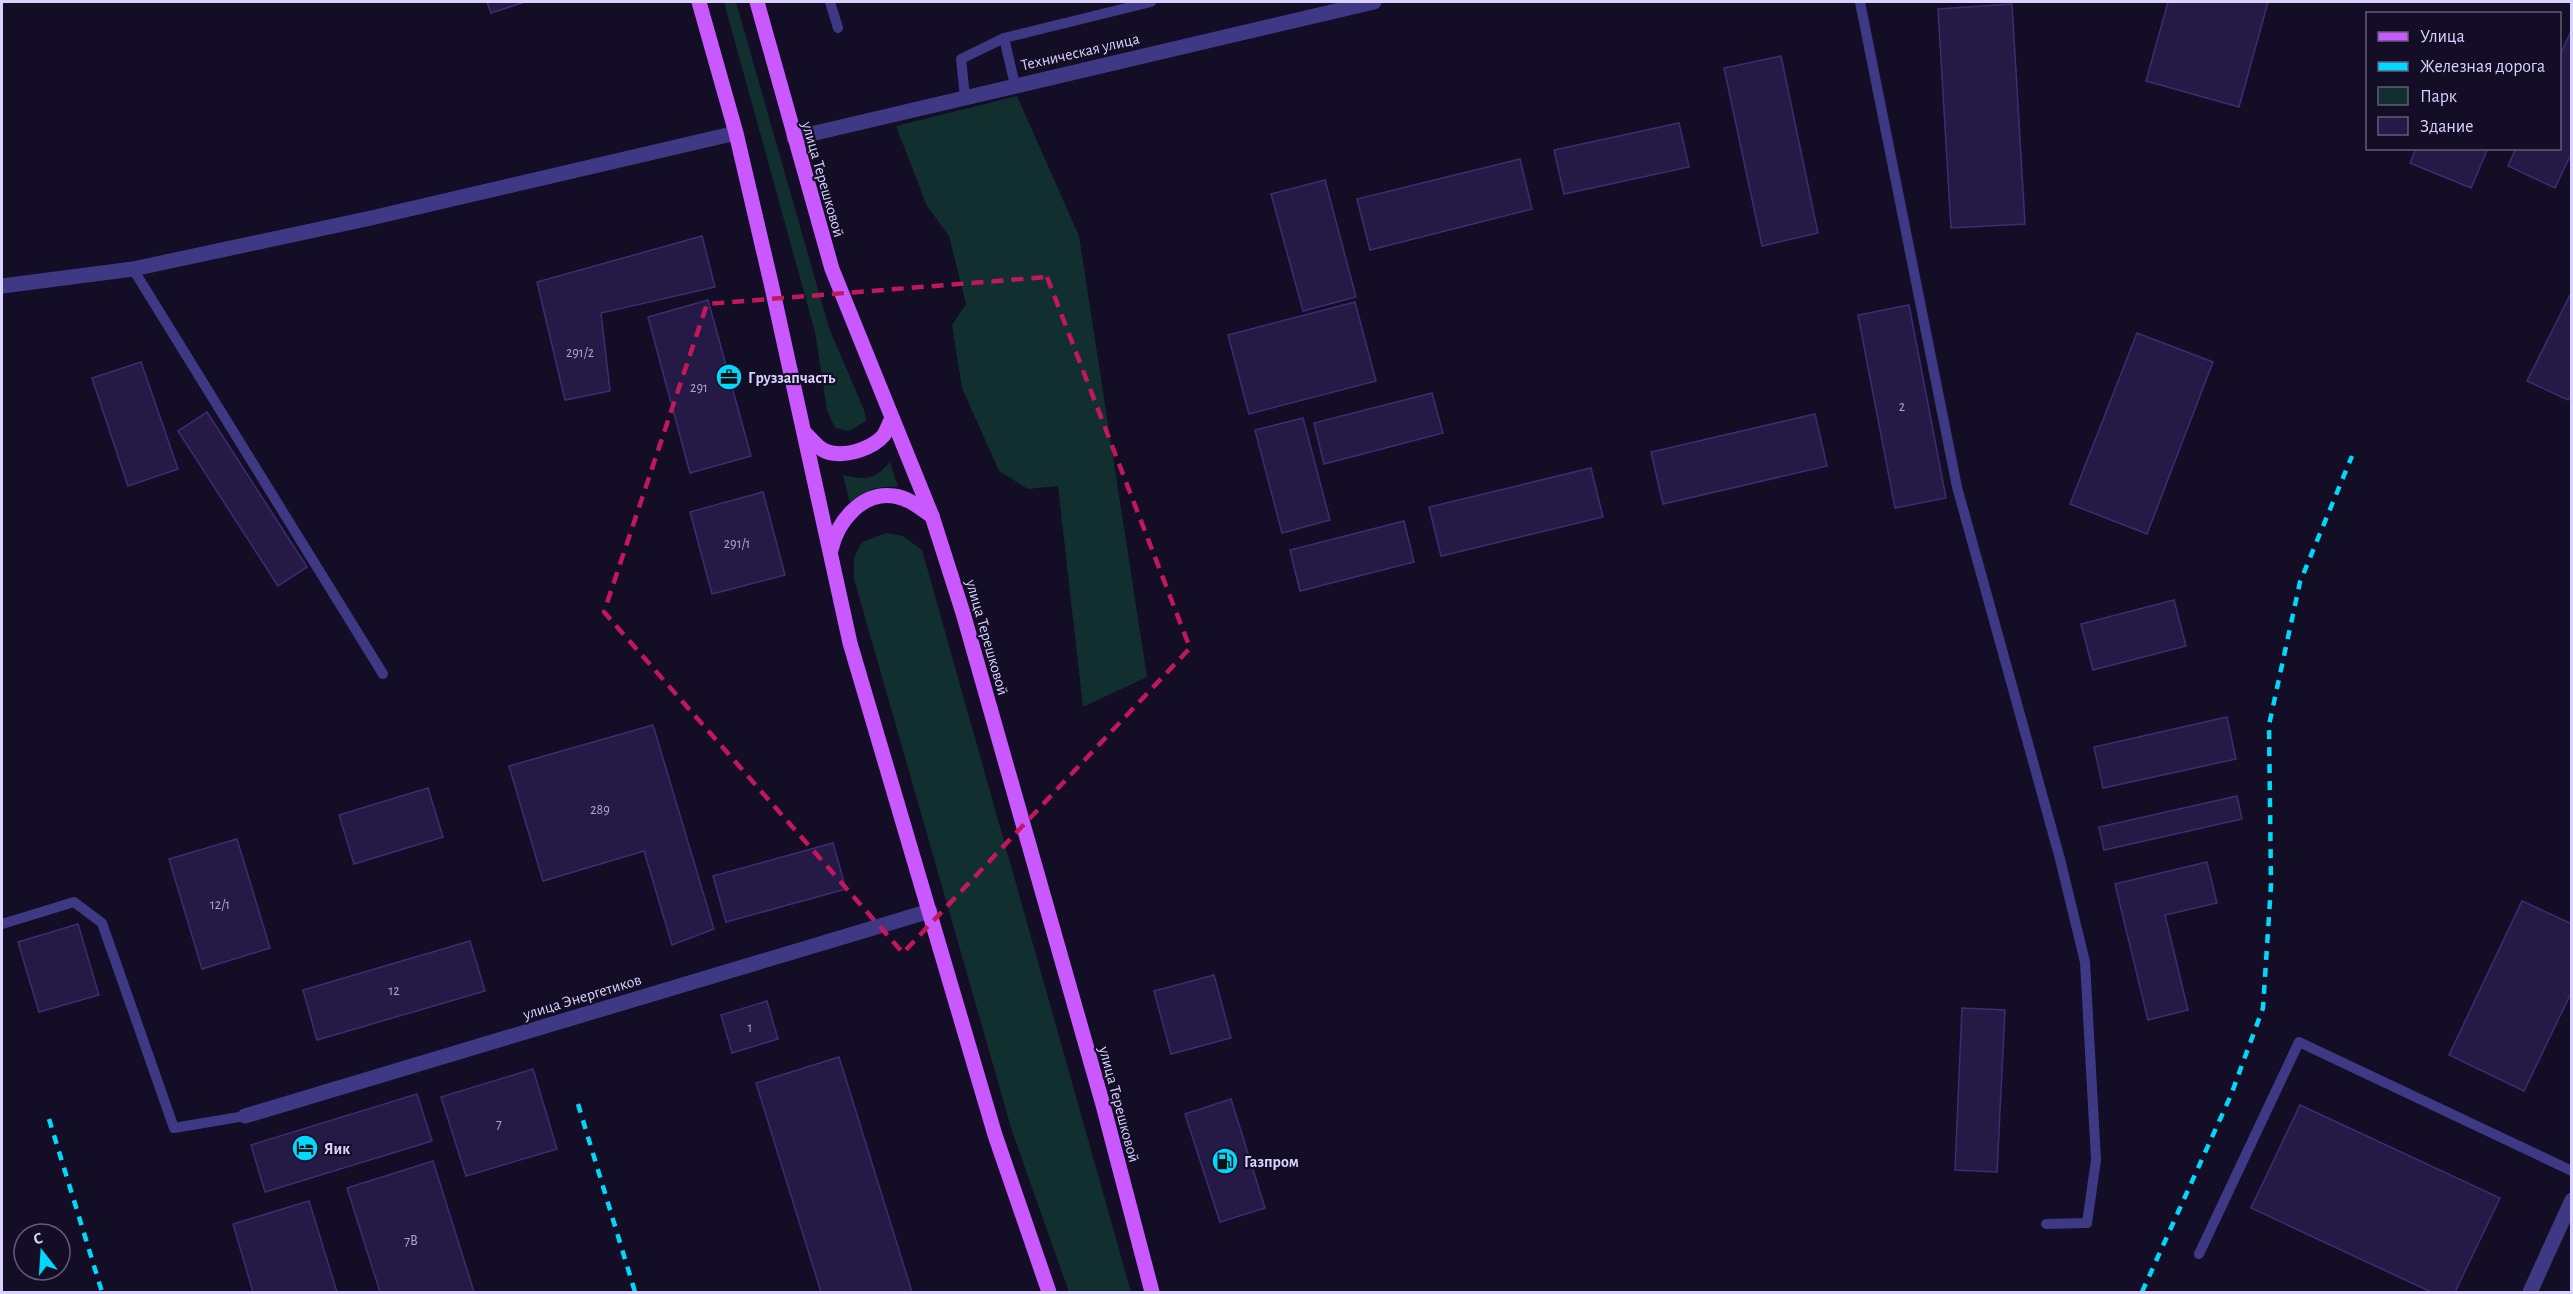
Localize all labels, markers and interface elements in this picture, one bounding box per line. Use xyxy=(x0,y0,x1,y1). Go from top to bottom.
legend xyxy=(2366,12,2561,150)
text: Улица xyxy=(2420,28,2465,46)
street label: Техническая улица xyxy=(1019,31,1141,74)
text: Железная дорога xyxy=(2420,58,2545,76)
text: Парк xyxy=(2420,88,2458,106)
text: Здание xyxy=(2420,118,2474,136)
street label: улица Терешковой xyxy=(798,119,847,239)
house number: 291/2 xyxy=(566,346,594,360)
office icon: Груззапчасть xyxy=(714,362,744,392)
place label: Груззапчасть xyxy=(748,370,836,387)
house number: 291 xyxy=(690,381,708,395)
house number: 2 xyxy=(1899,400,1905,414)
house number: 291/1 xyxy=(724,537,750,551)
street label: улица Терешковой xyxy=(962,577,1011,697)
house number: 289 xyxy=(590,803,610,817)
house number: 12/1 xyxy=(210,898,230,912)
street label: улица Энергетиков xyxy=(520,971,644,1024)
house number: 12 xyxy=(388,984,400,998)
house number: 1 xyxy=(748,1021,752,1035)
street label: улица Терешковой xyxy=(1095,1044,1142,1164)
house number: 7 xyxy=(496,1117,502,1131)
hotel icon: Яик xyxy=(290,1133,320,1163)
place label: Яик xyxy=(324,1141,350,1157)
fuel station icon: Газпром xyxy=(1210,1146,1240,1176)
place label: Газпром xyxy=(1244,1154,1299,1170)
north arrow xyxy=(12,1222,72,1282)
text: С xyxy=(31,1230,45,1248)
house number: 7В xyxy=(404,1234,418,1248)

